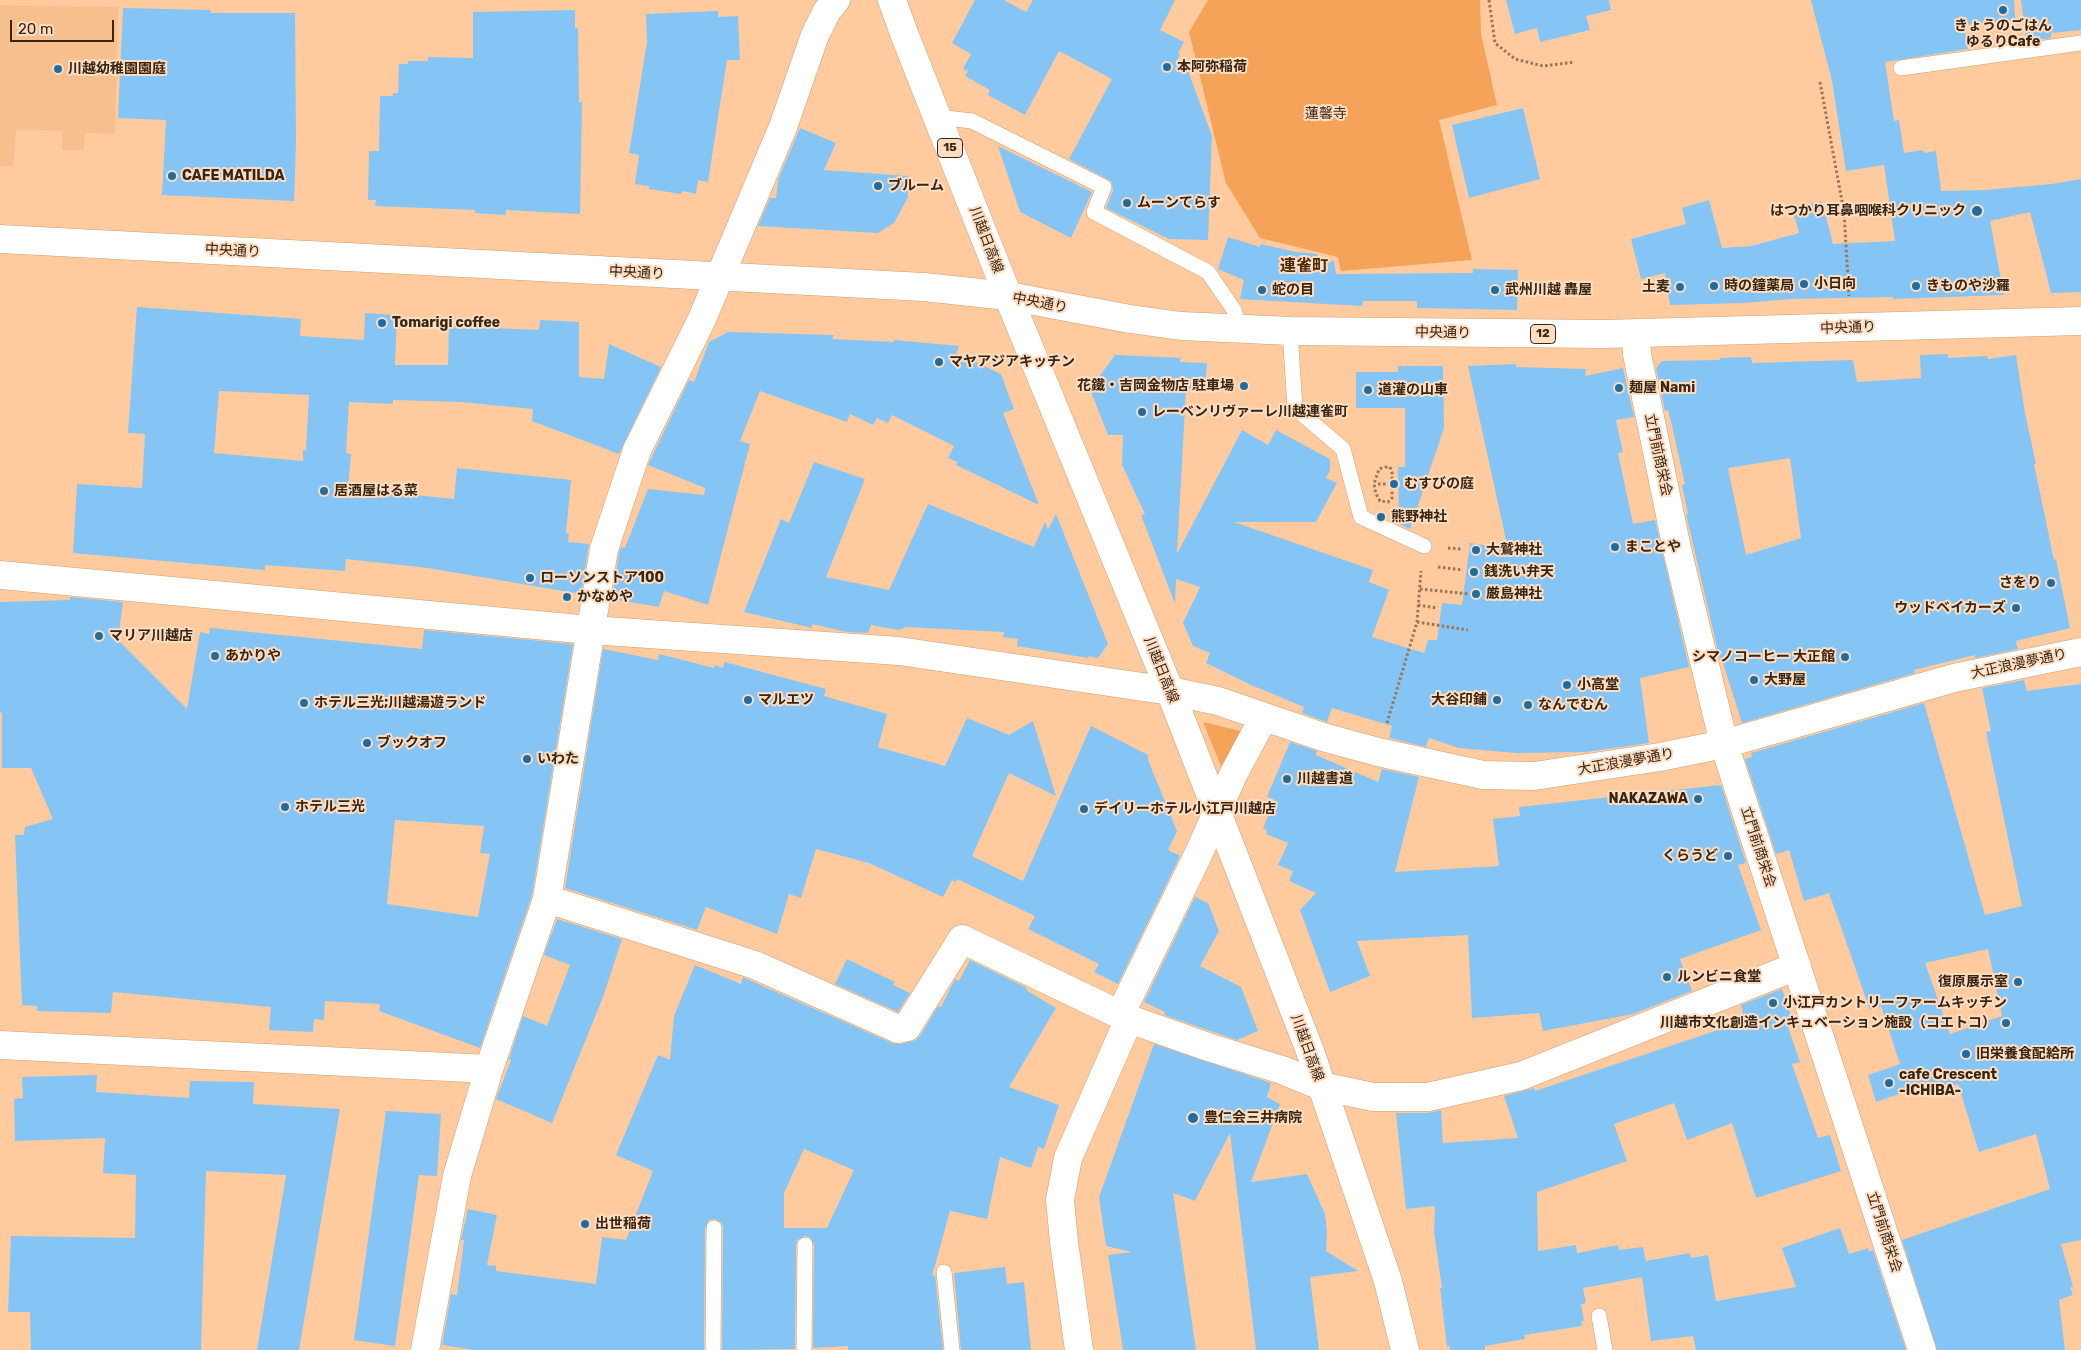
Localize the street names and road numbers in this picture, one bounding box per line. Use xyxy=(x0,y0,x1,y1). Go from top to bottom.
road number: 15 xyxy=(938,138,962,158)
street label: 川越日高線 xyxy=(966,204,1006,276)
street label: 中央通り xyxy=(205,241,261,261)
street label: 中央通り xyxy=(609,263,665,283)
street label: 中央通り xyxy=(1011,289,1069,317)
street label: 中央通り xyxy=(1820,319,1876,337)
street label: 中央通り xyxy=(1415,324,1471,342)
road number: 12 xyxy=(1530,324,1556,344)
street label: 立門前商栄会 xyxy=(1641,412,1675,498)
street label: 川越日高線 xyxy=(1140,634,1182,706)
street label: 大正浪漫夢通り xyxy=(1969,646,2069,682)
street label: 大正浪漫夢通り xyxy=(1576,745,1676,779)
street label: 立門前商栄会 xyxy=(1737,804,1779,890)
street label: 川越日高線 xyxy=(1287,1012,1327,1084)
street label: 立門前商栄会 xyxy=(1863,1189,1905,1275)

